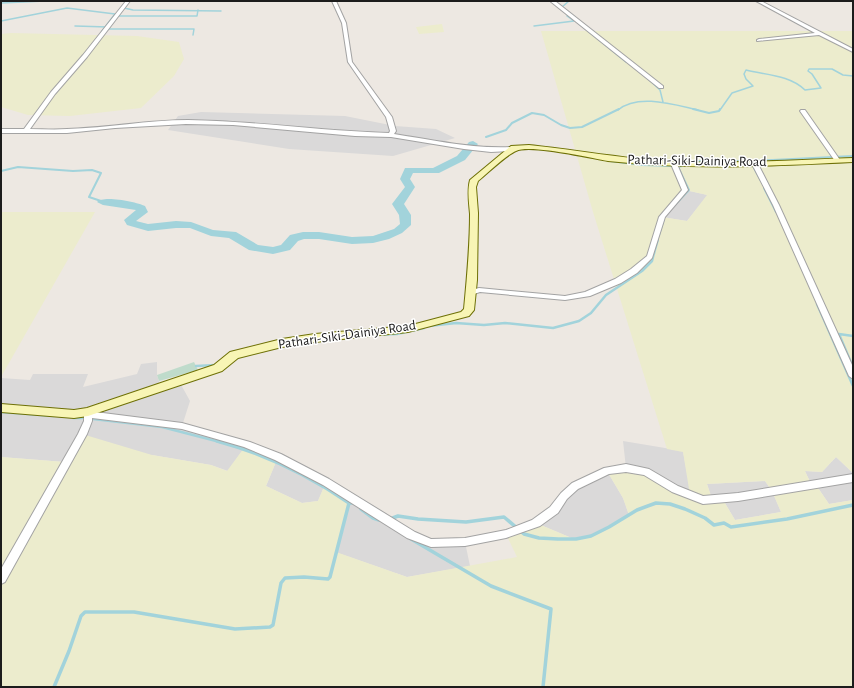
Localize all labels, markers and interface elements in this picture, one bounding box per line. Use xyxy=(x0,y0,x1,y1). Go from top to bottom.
street label: Pathari-Siki-Dainiya Road xyxy=(627,153,767,169)
street label: Pathari-Siki-Dainiya Road xyxy=(277,318,417,352)

